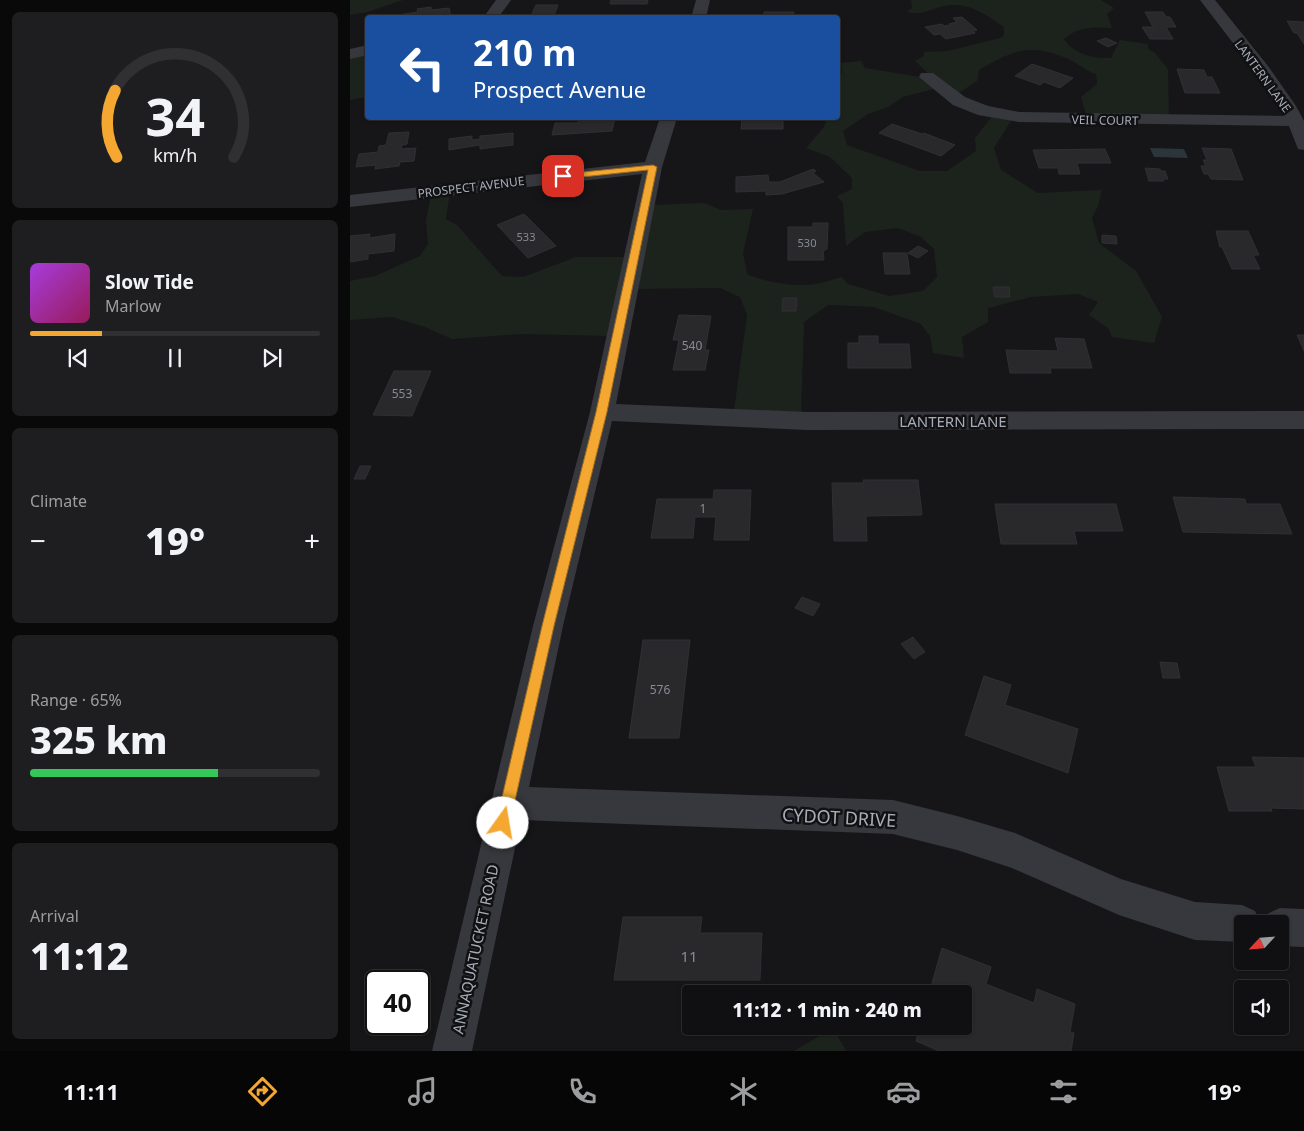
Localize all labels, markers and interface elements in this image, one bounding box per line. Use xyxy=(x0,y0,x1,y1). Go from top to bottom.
text: 210 m xyxy=(473,29,576,76)
icon: left xyxy=(390,35,455,100)
street label: LANTERN LANE xyxy=(1231,36,1295,116)
text: Prospect Avenue xyxy=(473,74,646,104)
text: 34 xyxy=(145,80,205,151)
street label: VEIL COURT xyxy=(1071,111,1139,129)
text: km/h xyxy=(153,143,197,167)
pin xyxy=(542,155,584,197)
icon: arrive xyxy=(549,162,577,190)
street label: PROSPECT AVENUE xyxy=(417,172,525,202)
house number: 533 xyxy=(517,229,535,244)
house number: 530 xyxy=(798,235,816,250)
text: Slow Tide xyxy=(105,269,194,295)
text: Marlow xyxy=(105,295,161,317)
house number: 540 xyxy=(682,337,702,354)
icon: previous xyxy=(64,344,92,372)
icon: pause xyxy=(161,344,189,372)
icon: next xyxy=(258,344,286,372)
house number: 553 xyxy=(392,385,412,402)
street label: LANTERN LANE xyxy=(899,411,1007,431)
text: Climate xyxy=(30,490,87,512)
house number: 1 xyxy=(700,500,706,517)
text: 19° xyxy=(145,514,205,566)
text: − xyxy=(30,521,46,559)
text: + xyxy=(304,521,320,559)
house number: 576 xyxy=(650,681,670,698)
text: Range · 65% xyxy=(30,689,122,711)
text: 325 km xyxy=(30,713,168,765)
position arrow xyxy=(476,796,528,848)
street label: CYDOT DRIVE xyxy=(781,802,897,832)
street label: ANNAQUATUCKET ROAD xyxy=(447,862,503,1036)
text: Arrival xyxy=(30,905,79,927)
north arrow xyxy=(1234,915,1289,970)
map controls xyxy=(1234,915,1289,1035)
text: 11:12 xyxy=(30,929,129,981)
house number: 11 xyxy=(680,946,698,966)
speed limit sign: 40 xyxy=(365,970,430,1035)
button: sound xyxy=(1234,980,1289,1035)
text: 11:12 · 1 min · 240 m xyxy=(732,997,922,1023)
icon: directions xyxy=(245,1074,280,1109)
icon: music xyxy=(405,1074,440,1109)
icon: phone xyxy=(565,1074,600,1109)
icon: climate xyxy=(726,1074,761,1109)
icon: car xyxy=(886,1074,921,1109)
icon: filters xyxy=(1046,1074,1081,1109)
text: 11:11 xyxy=(63,1076,119,1106)
text: 19° xyxy=(1207,1076,1241,1106)

